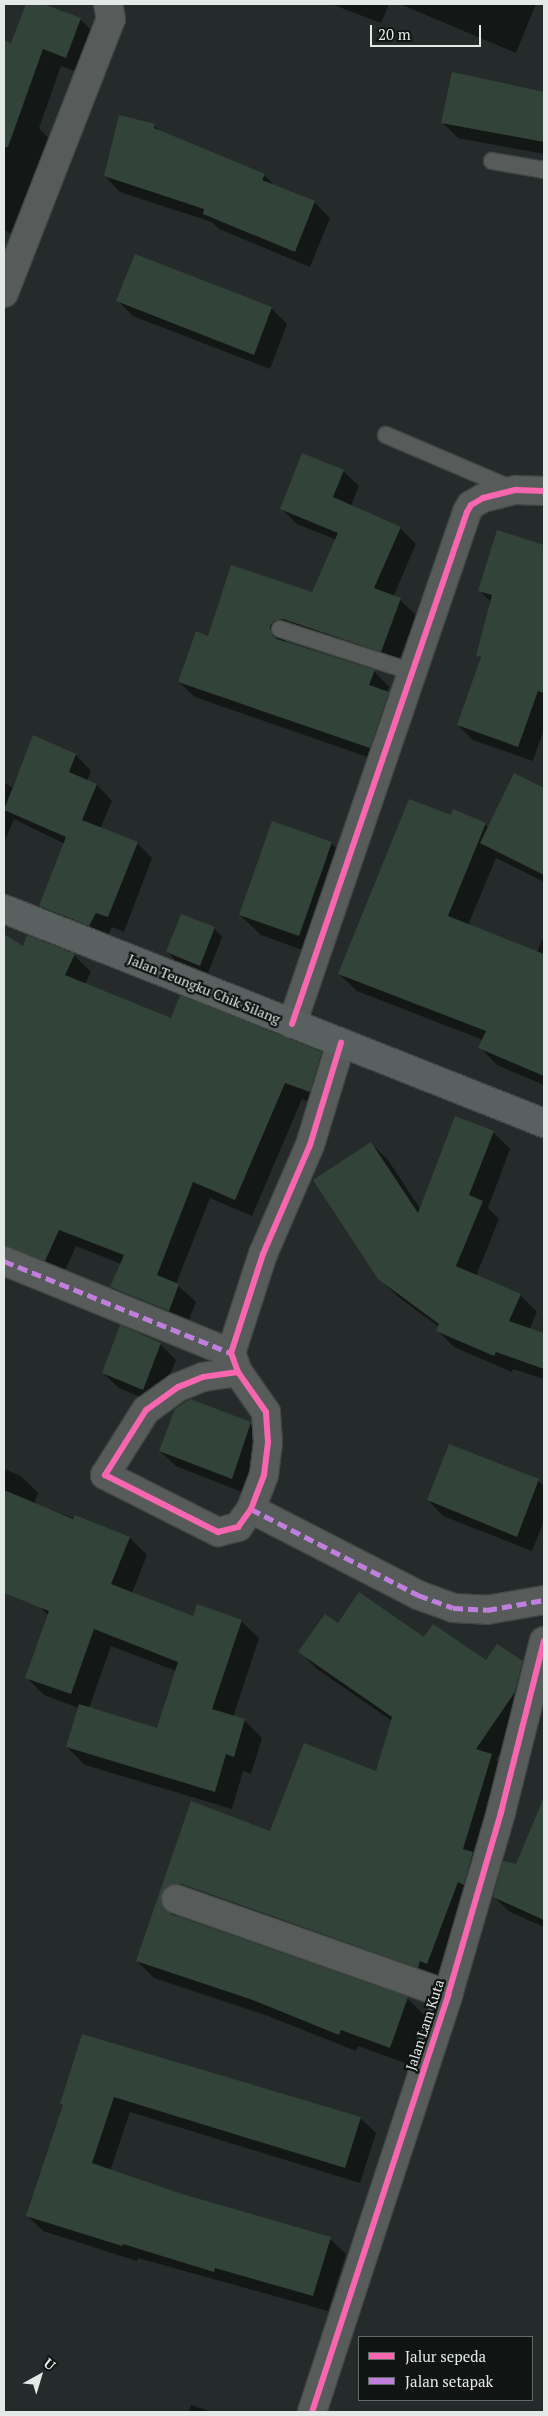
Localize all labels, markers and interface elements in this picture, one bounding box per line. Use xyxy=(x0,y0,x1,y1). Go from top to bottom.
scale bar xyxy=(373,15,484,47)
text: 20 m xyxy=(378,24,411,44)
street label: Jalan Teungku Chik Silang xyxy=(125,951,283,1027)
street label: Jalan Lam Kuta xyxy=(402,1978,448,2072)
legend xyxy=(358,2336,533,2401)
text: Jalur sepeda xyxy=(405,2346,486,2366)
north arrow xyxy=(15,2351,65,2401)
text: U xyxy=(40,2353,60,2374)
text: Jalan setapak xyxy=(405,2371,493,2391)

